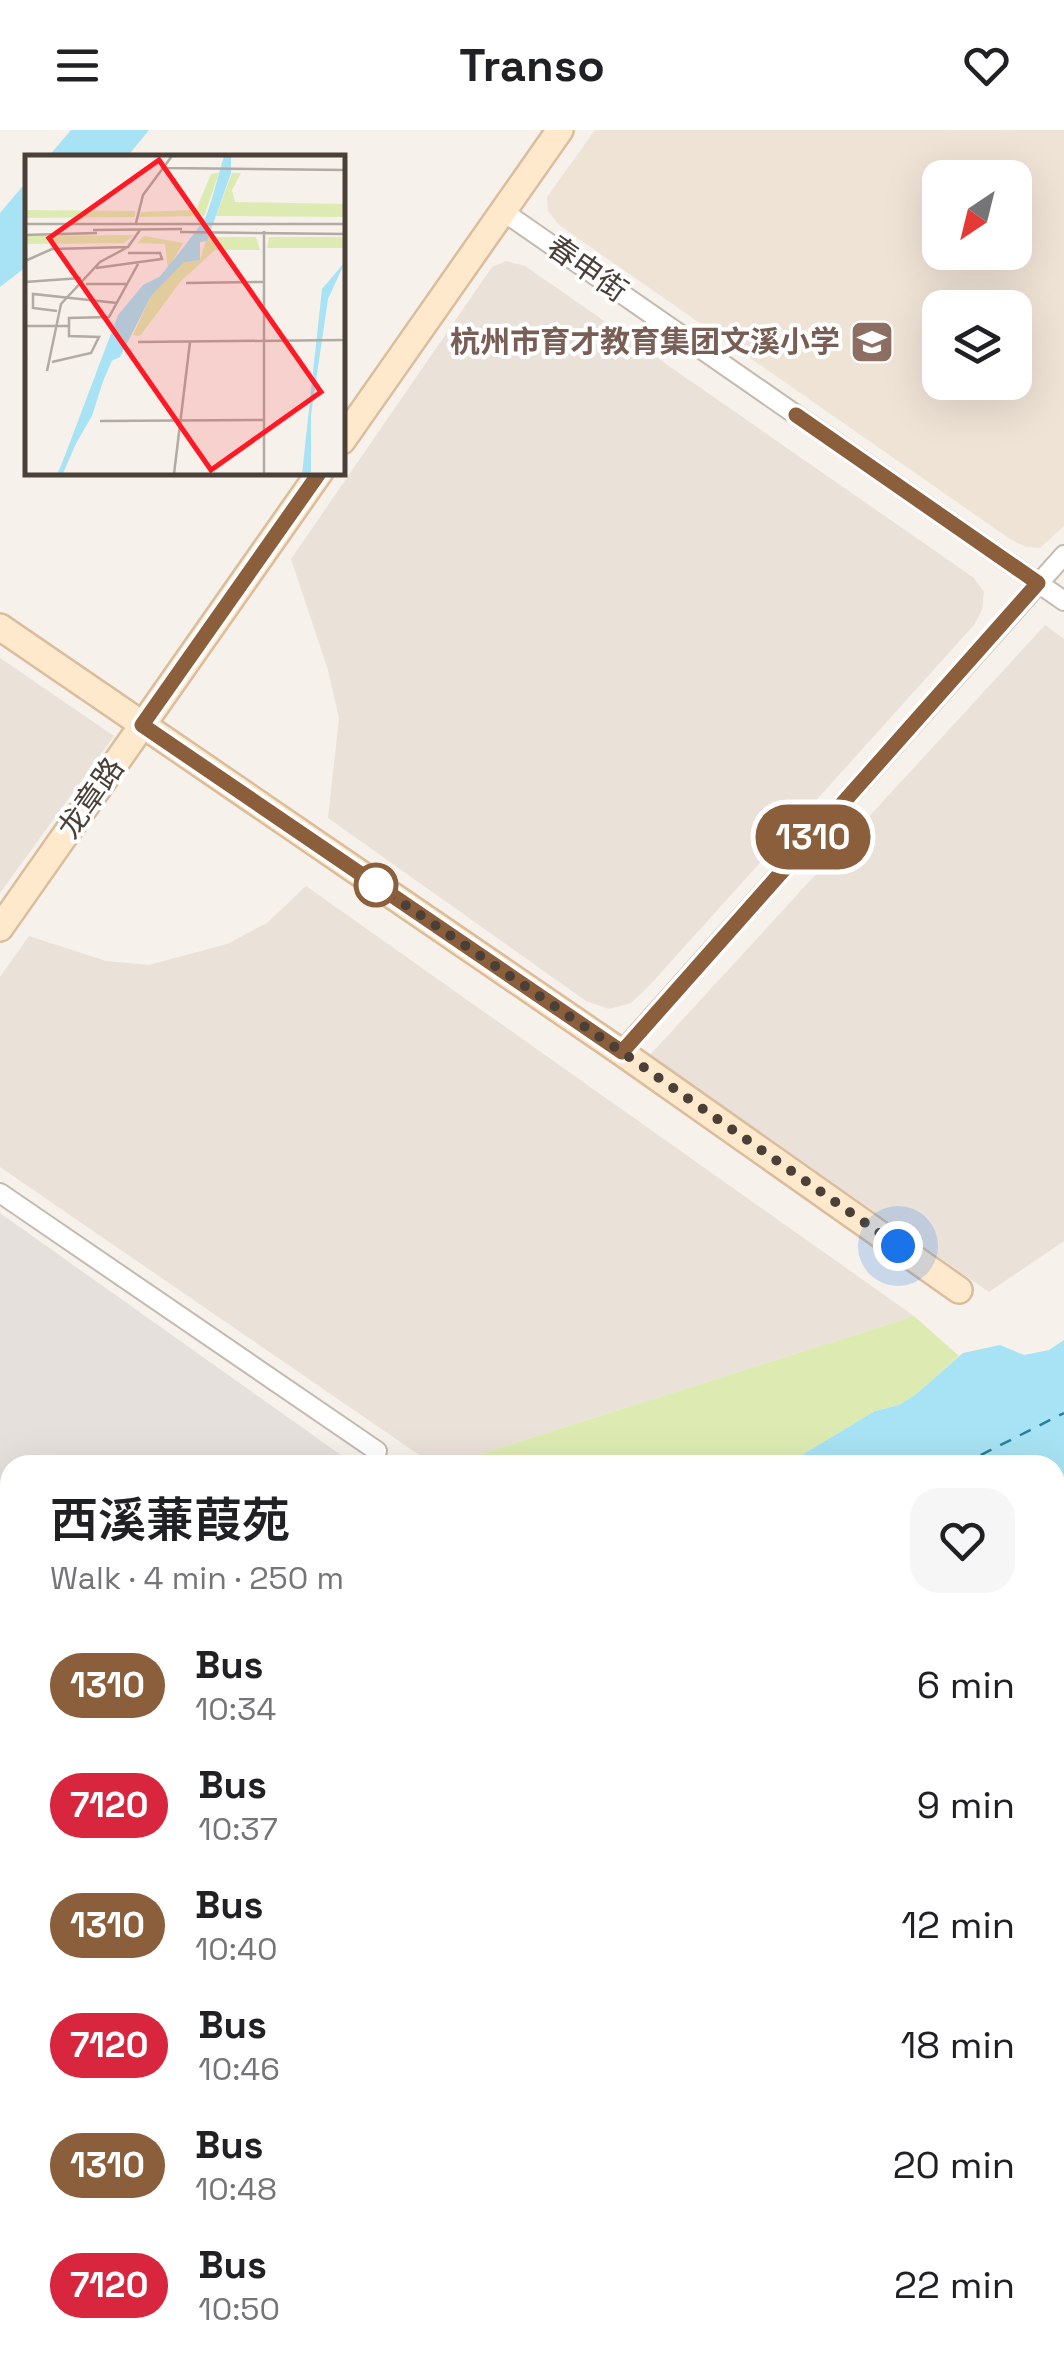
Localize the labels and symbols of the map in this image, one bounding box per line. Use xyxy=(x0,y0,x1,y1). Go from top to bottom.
inset map xyxy=(25,155,345,475)
north arrow xyxy=(922,160,1032,270)
street label: 春申街 xyxy=(539,227,635,310)
school or university icon: 杭州市育才教育集团文溪小学 xyxy=(849,319,895,365)
place label: 杭州市育才教育集团文溪小学 xyxy=(450,322,840,361)
street label: 龙章路 xyxy=(49,750,132,846)
line badge: 1310 xyxy=(743,804,883,870)
unlabelled marker xyxy=(355,864,397,906)
your location xyxy=(873,1221,923,1271)

